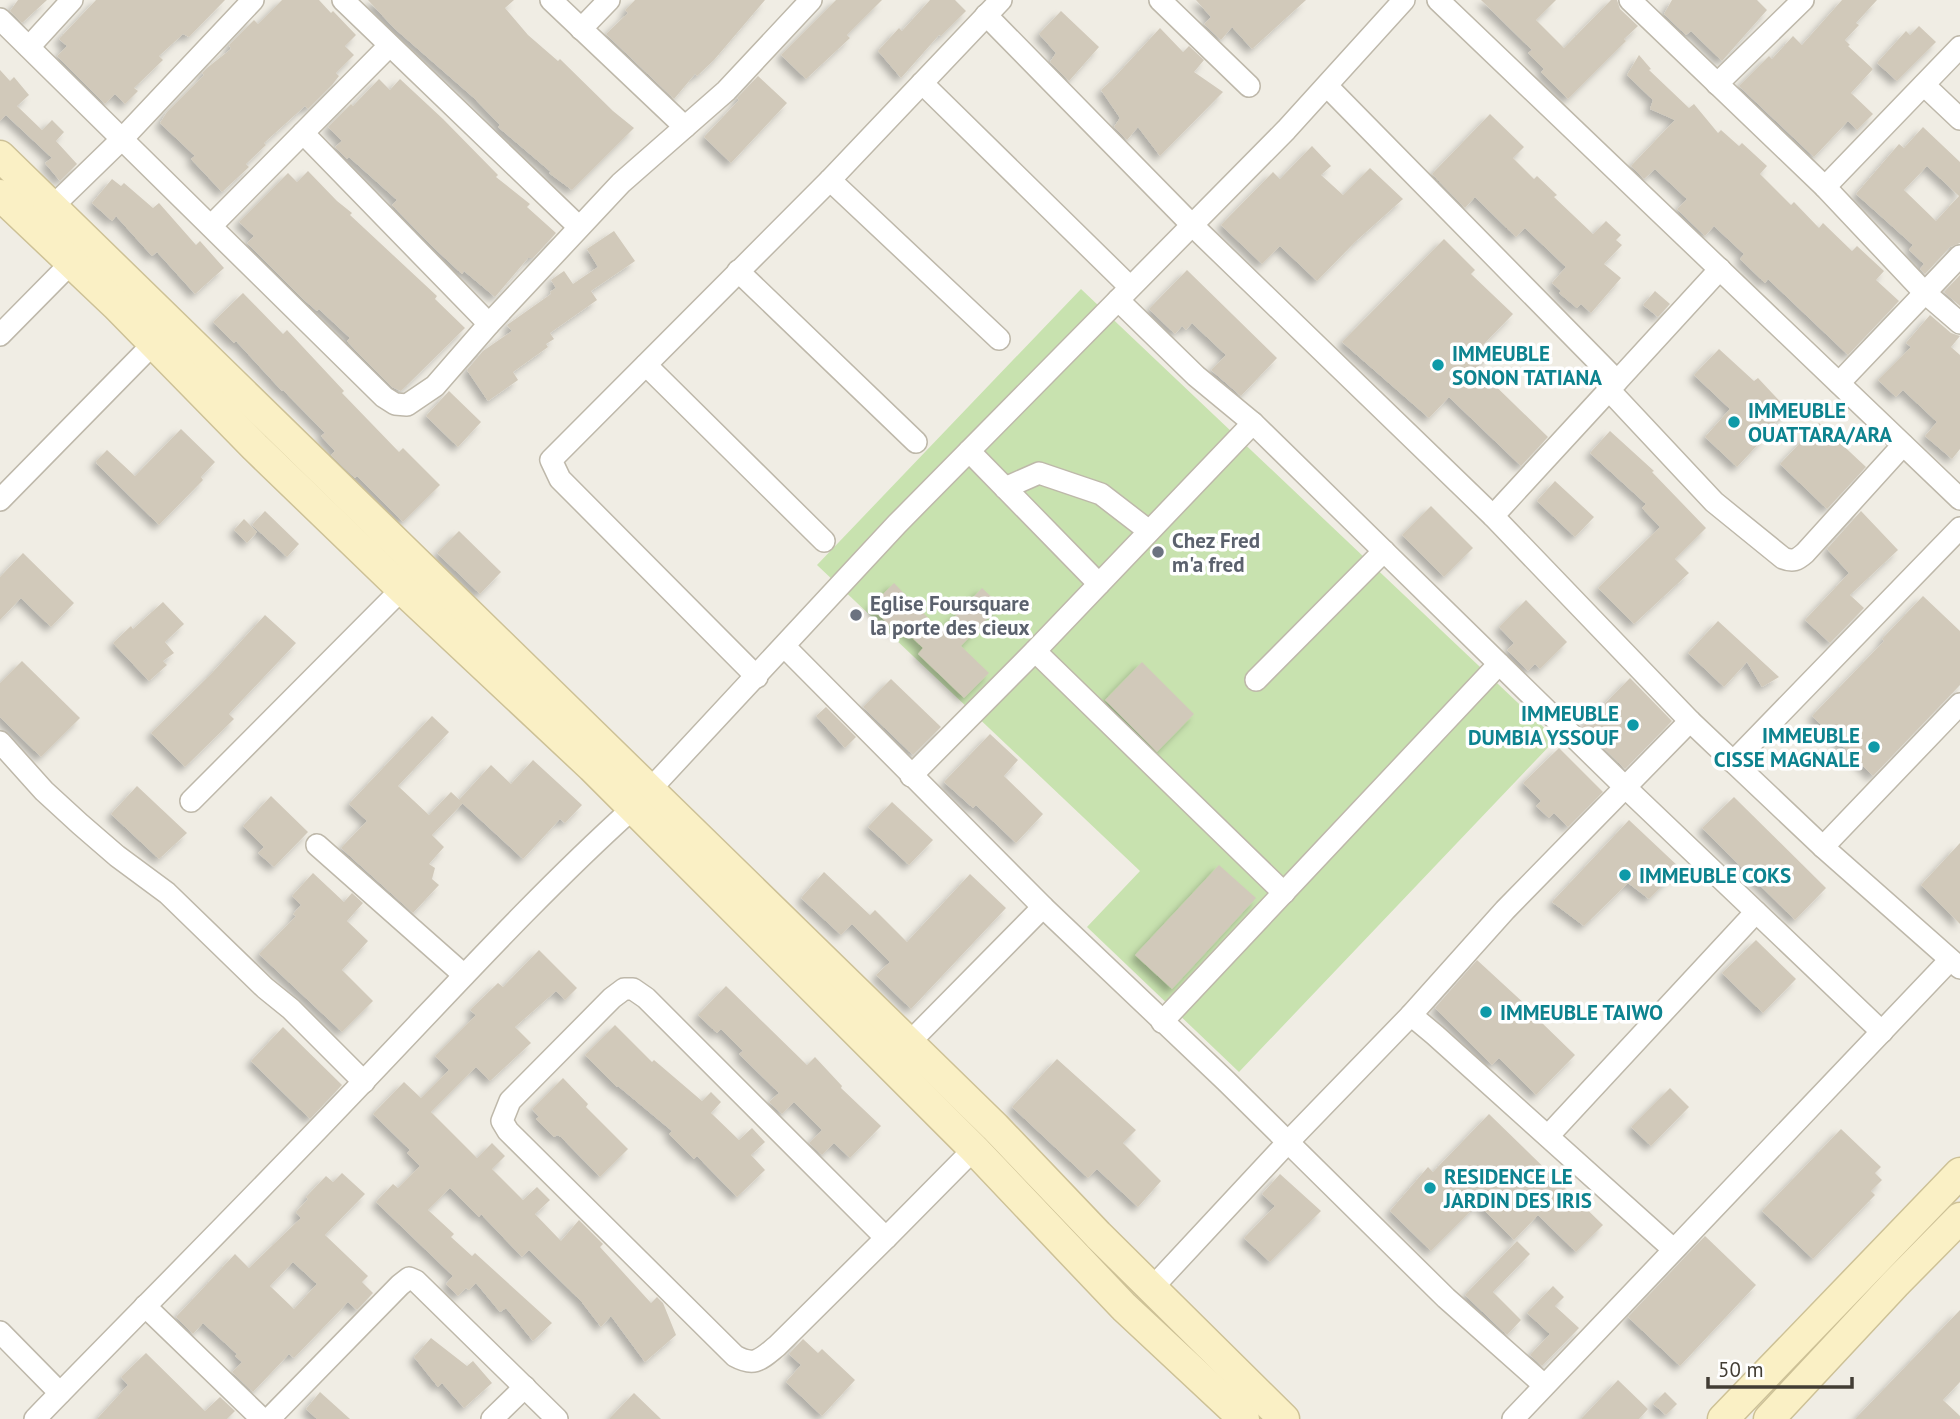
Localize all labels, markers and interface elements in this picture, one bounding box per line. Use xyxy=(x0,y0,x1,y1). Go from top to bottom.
place label: IMMEUBLE SONON TATIANA xyxy=(1452,340,1602,391)
marker: IMMEUBLE SONON TATIANA xyxy=(1430,357,1446,373)
place label: IMMEUBLE OUATTARA/ARA xyxy=(1748,397,1892,448)
marker: IMMEUBLE OUATTARA/ARA xyxy=(1726,414,1742,430)
place label: Chez Fred m'a fred xyxy=(1172,527,1260,578)
marker: Chez Fred m'a fred xyxy=(1150,544,1166,560)
place label: Eglise Foursquare la porte des cieux xyxy=(870,590,1030,641)
marker: Eglise Foursquare la porte des cieux xyxy=(848,607,864,623)
place label: IMMEUBLE DUMBIA YSSOUF xyxy=(1468,700,1619,751)
marker: IMMEUBLE DUMBIA YSSOUF xyxy=(1625,717,1641,733)
place label: IMMEUBLE CISSE MAGNALE xyxy=(1714,722,1860,773)
marker: IMMEUBLE CISSE MAGNALE xyxy=(1866,739,1882,755)
place label: IMMEUBLE COKS xyxy=(1639,862,1791,889)
marker: IMMEUBLE COKS xyxy=(1617,867,1633,883)
place label: IMMEUBLE TAIWO xyxy=(1500,999,1663,1026)
marker: IMMEUBLE TAIWO xyxy=(1478,1004,1494,1020)
place label: RESIDENCE LE JARDIN DES IRIS xyxy=(1443,1163,1592,1214)
marker: RESIDENCE LE JARDIN DES IRIS xyxy=(1422,1180,1438,1196)
scale bar xyxy=(1708,1346,1852,1390)
text: 50 m xyxy=(1718,1356,1764,1383)

